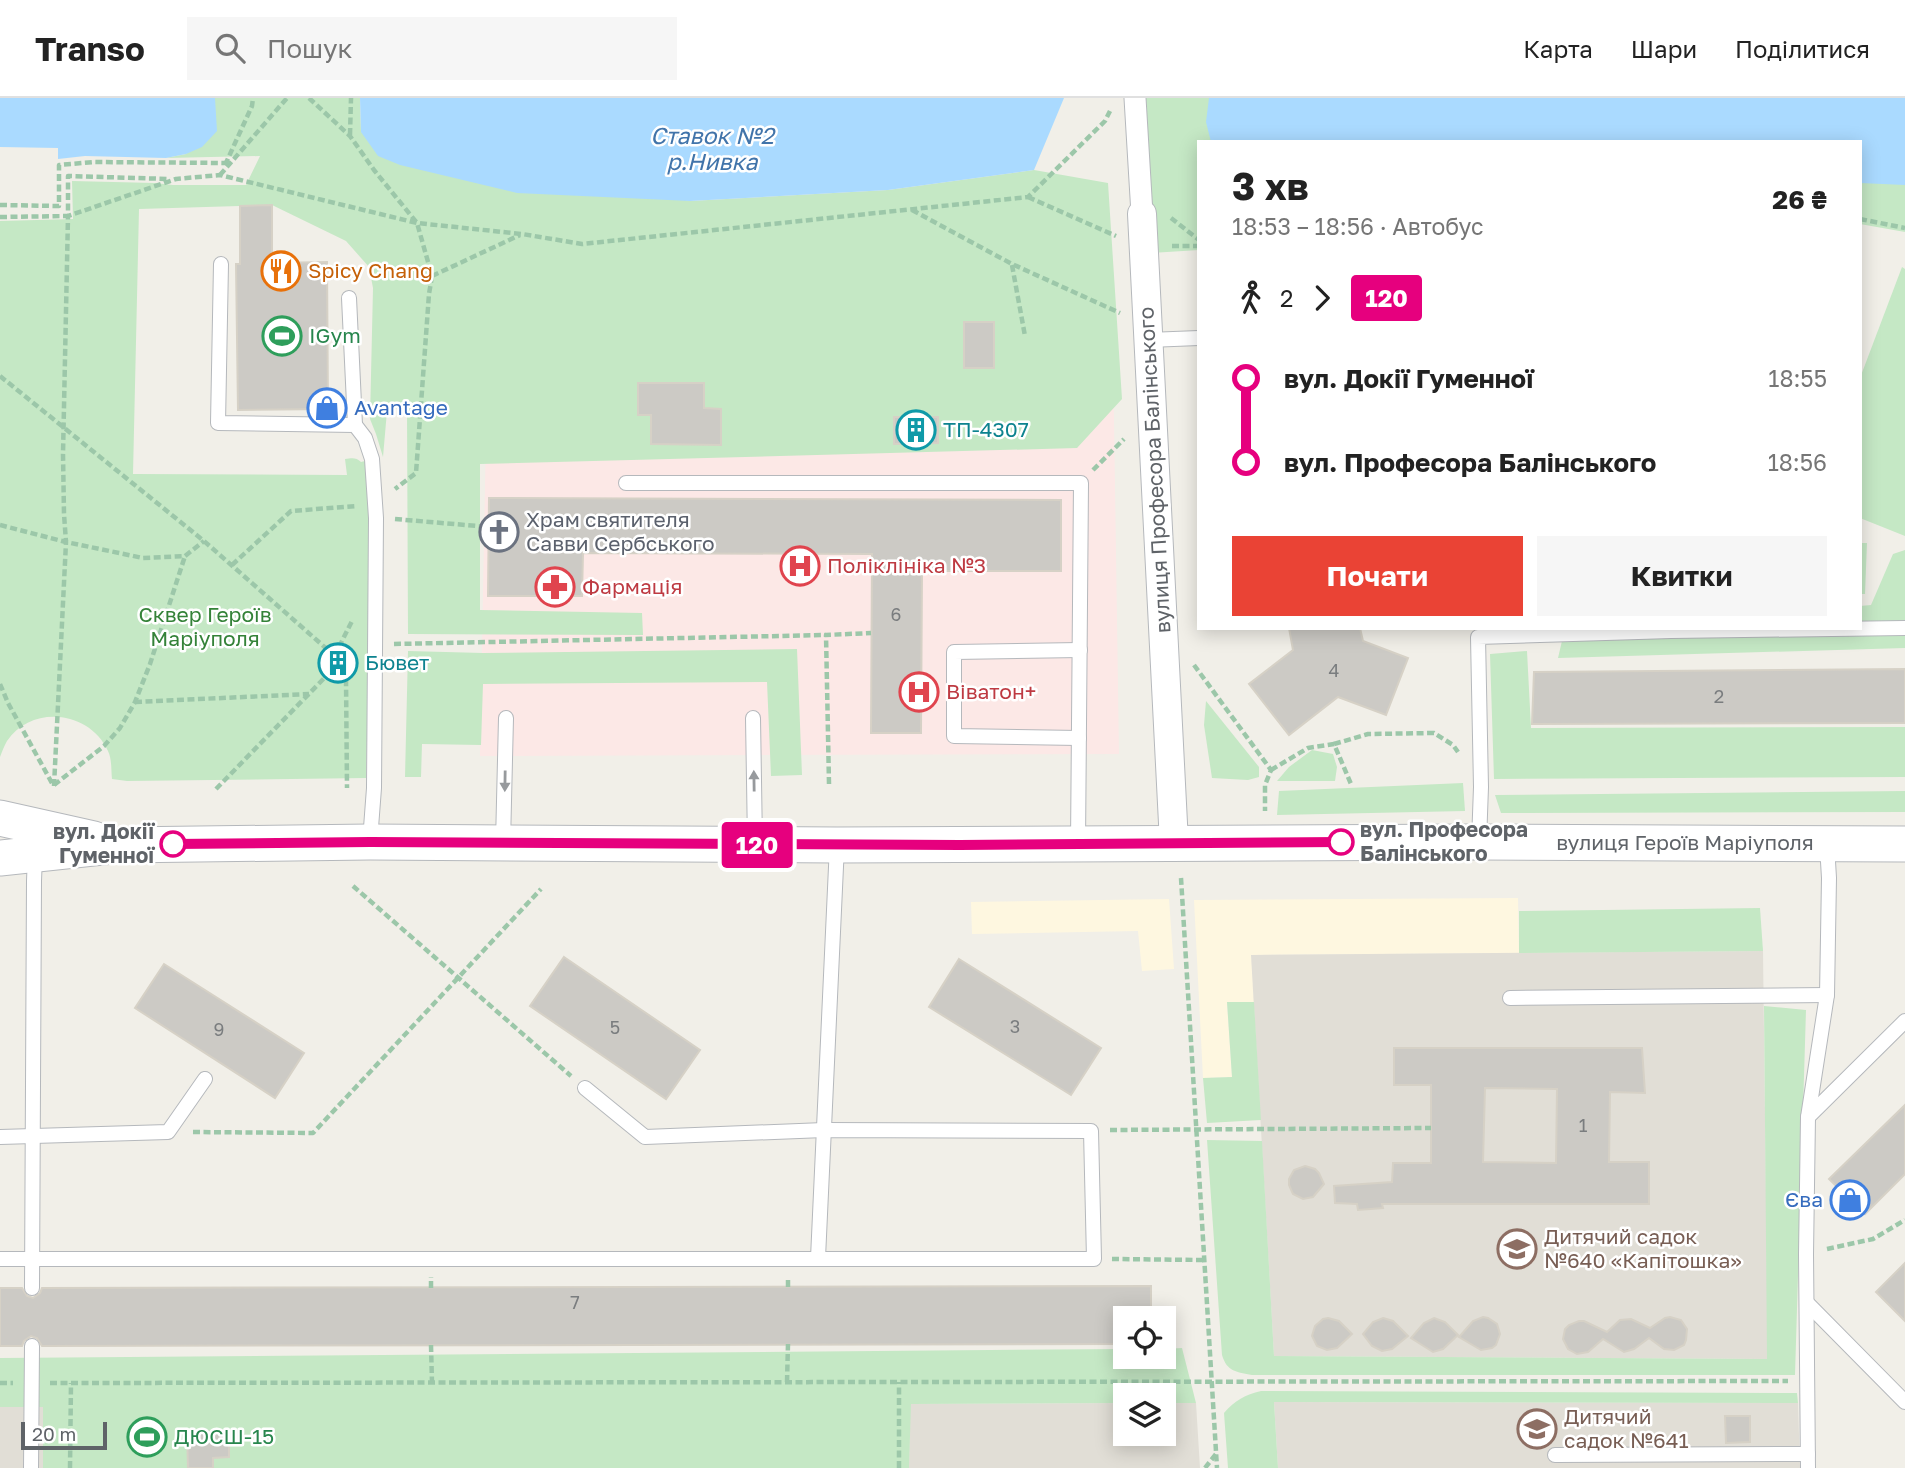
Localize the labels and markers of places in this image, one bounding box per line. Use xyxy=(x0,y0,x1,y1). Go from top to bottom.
restaurant icon: Spicy Chang xyxy=(260,250,302,292)
place label: Spicy Chang xyxy=(308,257,433,283)
sports icon: IGym xyxy=(261,315,303,357)
place label: IGym xyxy=(309,322,361,348)
shop icon: Avantage xyxy=(306,387,348,429)
place label: Avantage xyxy=(354,394,448,420)
building icon: ТП-4307 xyxy=(895,409,937,451)
place label: ТП-4307 xyxy=(943,416,1029,442)
place label: Храм святителя Савви Сербського xyxy=(526,506,715,556)
church icon: Храм святителя Савви Сербського xyxy=(478,511,520,553)
hospital icon: Поліклініка №3 xyxy=(779,545,821,587)
place label: Поліклініка №3 xyxy=(827,552,986,578)
pharmacy icon: Фармація xyxy=(534,566,576,608)
place label: Фармація xyxy=(582,573,682,599)
building icon: Бювет xyxy=(317,642,359,684)
place label: Бювет xyxy=(365,649,429,675)
hospital icon: Віватон+ xyxy=(898,671,940,713)
place label: Віватон+ xyxy=(946,678,1036,704)
place label: вул. Професора Балінського xyxy=(1360,816,1528,866)
place label: вул. Докії Гуменної xyxy=(53,818,155,868)
marker: вул. Професора Балінського xyxy=(1328,829,1354,855)
marker: вул. Докії Гуменної xyxy=(160,831,186,857)
shop icon: Єва xyxy=(1829,1179,1871,1221)
place label: Єва xyxy=(1785,1186,1823,1212)
place label: Дитячий садок №640 «Капітошка» xyxy=(1544,1223,1742,1273)
school or university icon: Дитячий садок №640 «Капітошка» xyxy=(1496,1228,1538,1270)
place label: Дитячий садок №641 xyxy=(1564,1403,1689,1453)
school or university icon: Дитячий садок №641 xyxy=(1516,1408,1558,1450)
sports icon: ДЮСШ-15 xyxy=(126,1416,168,1458)
place label: ДЮСШ-15 xyxy=(174,1423,274,1449)

